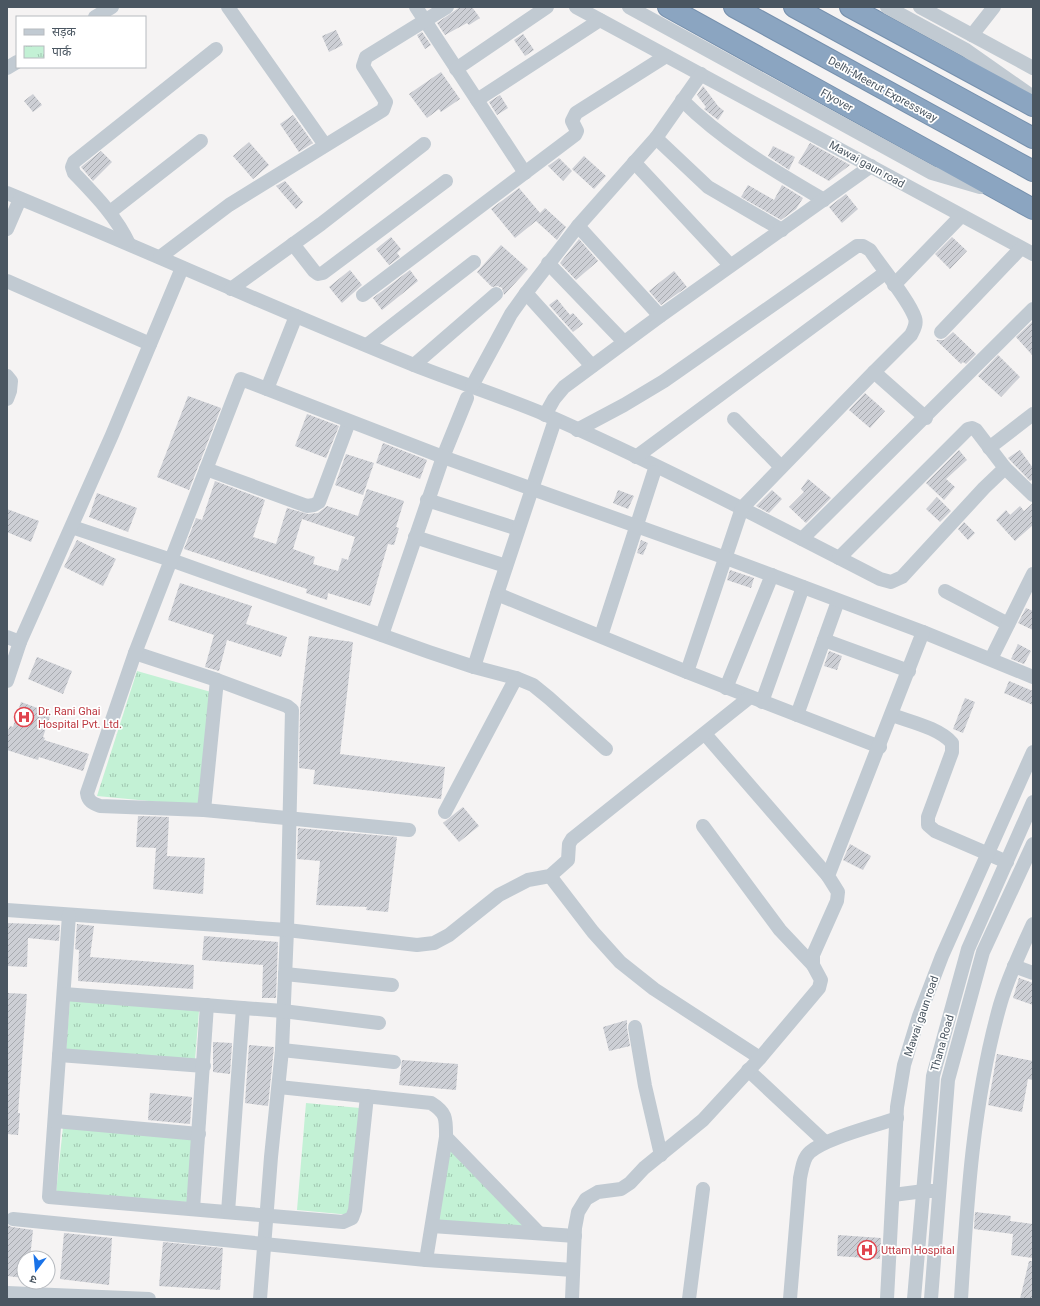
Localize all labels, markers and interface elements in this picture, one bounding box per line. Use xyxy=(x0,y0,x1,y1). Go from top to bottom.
legend xyxy=(16,16,146,68)
text: सड़क xyxy=(52,25,77,39)
text: पार्क xyxy=(52,45,72,59)
street label: Delhi-Meerut Expressway xyxy=(826,54,940,125)
street label: Flyover xyxy=(818,86,855,115)
street label: Mawai gaun road xyxy=(827,138,907,191)
place label: Dr. Rani Ghai Hospital Pvt. Ltd. xyxy=(38,705,122,731)
hospital icon: Dr. Rani Ghai Hospital Pvt. Ltd. xyxy=(13,706,35,728)
street label: Mawai gaun road xyxy=(902,974,941,1058)
street label: Thana Road xyxy=(928,1013,957,1073)
hospital icon: Uttam Hospital xyxy=(856,1239,878,1261)
place label: Uttam Hospital xyxy=(881,1244,955,1257)
north arrow xyxy=(16,1250,56,1290)
text: उ xyxy=(28,1272,38,1286)

